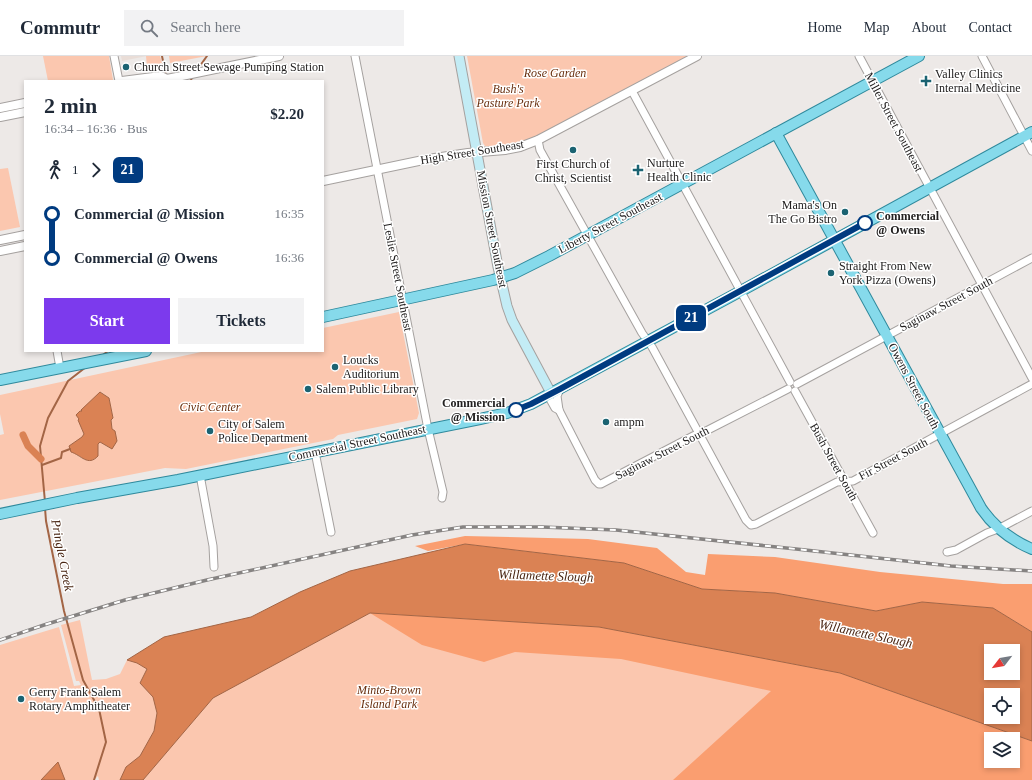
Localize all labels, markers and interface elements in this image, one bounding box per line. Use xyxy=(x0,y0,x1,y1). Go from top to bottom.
search box xyxy=(124,10,404,46)
text: Commutr xyxy=(20,17,100,38)
icon: search xyxy=(138,17,160,39)
text: Search here xyxy=(170,19,241,35)
text: Home xyxy=(808,20,842,35)
text: Map xyxy=(864,20,889,35)
text: About xyxy=(911,20,946,35)
text: Contact xyxy=(968,20,1012,35)
place label: Church Street Sewage Pumping Station xyxy=(134,60,324,74)
marker: Church Street Sewage Pumping Station xyxy=(121,62,131,72)
park label: Rose Garden xyxy=(523,66,586,80)
place label: Valley Clinics Internal Medicine xyxy=(935,67,1021,95)
street label: Miller Street Southeast xyxy=(862,70,926,175)
marker: Valley Clinics Internal Medicine xyxy=(920,75,932,87)
park label: Bush's Pasture Park xyxy=(475,82,540,110)
text: 2 min xyxy=(44,93,97,118)
text: $2.20 xyxy=(270,106,304,122)
text: 16:34 – 16:36 · Bus xyxy=(44,121,147,136)
street label: High Street Southeast xyxy=(419,137,525,167)
marker: First Church of Christ, Scientist xyxy=(568,145,578,155)
place label: Nurture Health Clinic xyxy=(647,156,711,184)
place label: First Church of Christ, Scientist xyxy=(535,157,612,185)
icon: walk xyxy=(44,159,66,181)
icon: forward xyxy=(85,159,107,181)
text: 1 xyxy=(72,162,79,177)
text: 21 xyxy=(121,162,135,177)
marker: Nurture Health Clinic xyxy=(632,164,644,176)
street label: Mission Street Southeast xyxy=(474,169,510,290)
street label: Liberty Street Southeast xyxy=(556,189,665,256)
place label: Mama's On The Go Bistro xyxy=(768,198,837,226)
text: Commercial @ Mission xyxy=(74,206,224,222)
text: 16:35 xyxy=(274,206,304,221)
marker: Mama's On The Go Bistro xyxy=(840,207,850,217)
place label: Commercial @ Owens xyxy=(876,209,940,237)
marker: Commercial @ Owens xyxy=(857,215,873,231)
street label: Leslie Street Southeast xyxy=(381,222,415,333)
text: Commercial @ Owens xyxy=(74,250,218,266)
text: 16:36 xyxy=(274,250,304,265)
place label: Straight From New York Pizza (Owens) xyxy=(839,259,936,287)
marker: Straight From New York Pizza (Owens) xyxy=(826,268,836,278)
street label: Saginaw Street South xyxy=(897,274,995,334)
button: Start xyxy=(44,298,170,344)
button: Tickets xyxy=(178,298,304,344)
line badge: 21 xyxy=(673,305,709,331)
text: 21 xyxy=(684,310,698,325)
street label: Owens Street South xyxy=(885,341,943,431)
place label: Loucks Auditorium xyxy=(343,353,400,381)
marker: Loucks Auditorium xyxy=(330,362,340,372)
place label: Salem Public Library xyxy=(316,382,419,396)
marker: Salem Public Library xyxy=(303,384,313,394)
place label: Commercial @ Mission xyxy=(442,396,506,424)
park label: Civic Center xyxy=(180,400,241,414)
marker: Commercial @ Mission xyxy=(508,402,524,418)
place label: ampm xyxy=(614,415,645,429)
place label: City of Salem Police Department xyxy=(218,417,308,445)
marker: ampm xyxy=(601,417,611,427)
street label: Commercial Street Southeast xyxy=(287,421,428,464)
street label: Bush Street South xyxy=(807,421,861,503)
street label: Saginaw Street South xyxy=(613,423,711,483)
marker: City of Salem Police Department xyxy=(205,426,215,436)
street label: Fir Street South xyxy=(856,435,930,483)
water label: Pringle Creek xyxy=(48,517,77,592)
water label: Willamette Slough xyxy=(498,566,594,585)
water label: Willamette Slough xyxy=(818,616,914,651)
north arrow xyxy=(984,644,1020,680)
map controls xyxy=(984,644,1020,768)
park label: Minto-Brown Island Park xyxy=(356,683,421,711)
place label: Gerry Frank Salem Rotary Amphitheater xyxy=(29,685,130,713)
button: locate xyxy=(984,688,1020,724)
marker: Gerry Frank Salem Rotary Amphitheater xyxy=(16,694,26,704)
button: layers xyxy=(984,732,1020,768)

